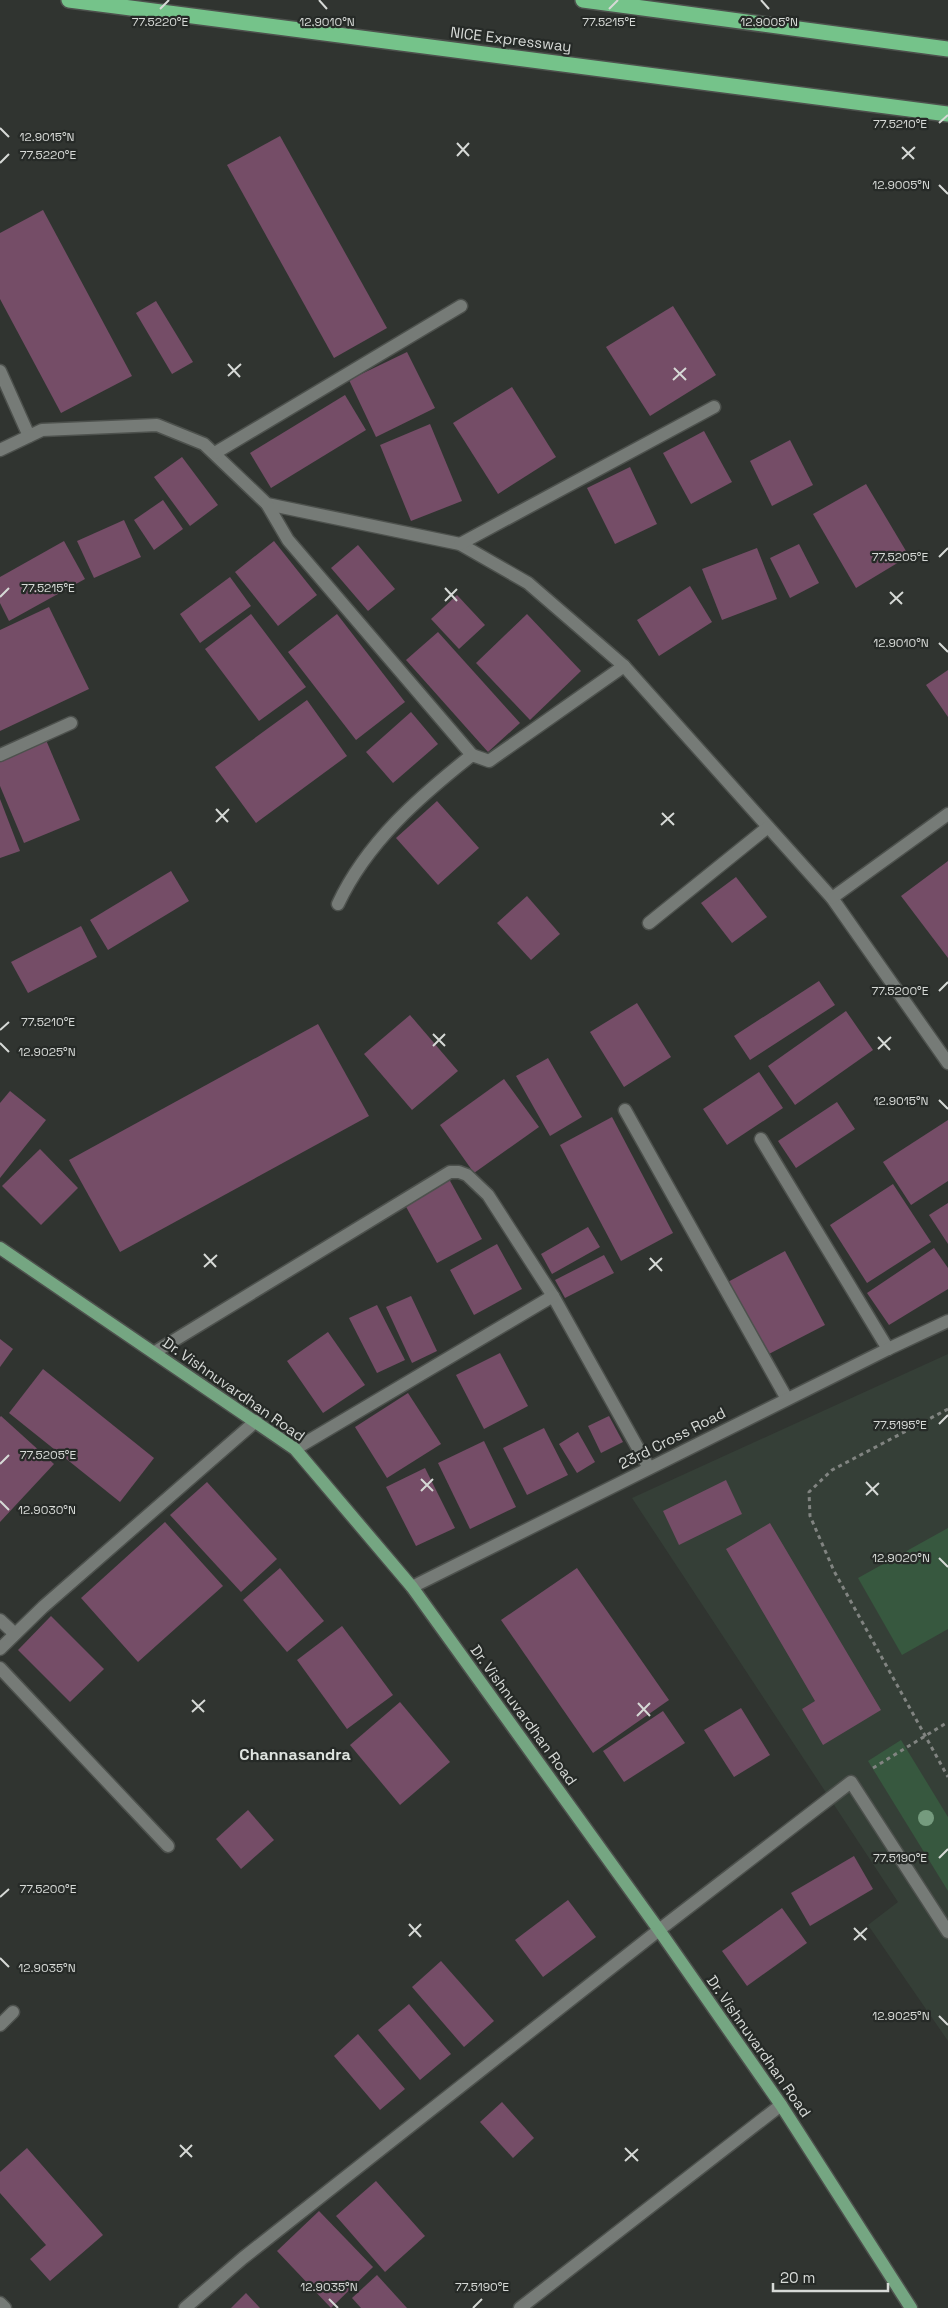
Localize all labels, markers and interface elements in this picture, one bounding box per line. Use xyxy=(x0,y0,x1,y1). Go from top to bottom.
text: 77.5220°E xyxy=(132,14,188,30)
text: 12.9010°N xyxy=(299,14,355,30)
text: 77.5215°E xyxy=(582,14,636,30)
text: 12.9005°N xyxy=(740,14,798,30)
street label: NICE Expressway xyxy=(449,22,573,56)
text: 77.5210°E xyxy=(873,116,927,132)
text: 12.9015°N xyxy=(19,129,75,145)
text: 77.5220°E xyxy=(20,147,76,163)
text: 12.9005°N xyxy=(872,177,930,193)
text: 77.5205°E xyxy=(872,549,928,565)
text: 77.5215°E xyxy=(21,580,75,596)
text: 12.9010°N xyxy=(873,635,929,651)
text: 77.5200°E xyxy=(872,983,929,999)
text: 77.5210°E xyxy=(21,1014,75,1030)
text: 12.9025°N xyxy=(18,1044,76,1060)
text: 12.9015°N xyxy=(873,1093,929,1109)
street label: Dr. Vishnuvardhan Road xyxy=(159,1333,309,1445)
street label: 23rd Cross Road xyxy=(615,1403,729,1473)
text: 77.5195°E xyxy=(873,1417,927,1433)
text: 77.5205°E xyxy=(20,1447,76,1463)
text: 12.9030°N xyxy=(18,1502,76,1518)
text: 12.9020°N xyxy=(872,1550,930,1566)
street label: Dr. Vishnuvardhan Road xyxy=(467,1641,581,1789)
district label: Channasandra xyxy=(239,1744,351,1765)
text: 77.5190°E xyxy=(873,1850,927,1866)
text: 77.5200°E xyxy=(20,1881,77,1897)
text: 12.9035°N xyxy=(18,1960,76,1976)
street label: Dr. Vishnuvardhan Road xyxy=(703,1971,815,2121)
text: 12.9025°N xyxy=(872,2008,930,2024)
scale bar xyxy=(773,2260,888,2292)
text: 20 m xyxy=(780,2268,815,2287)
text: 12.9035°N xyxy=(300,2279,358,2295)
text: 77.5190°E xyxy=(455,2279,509,2295)

